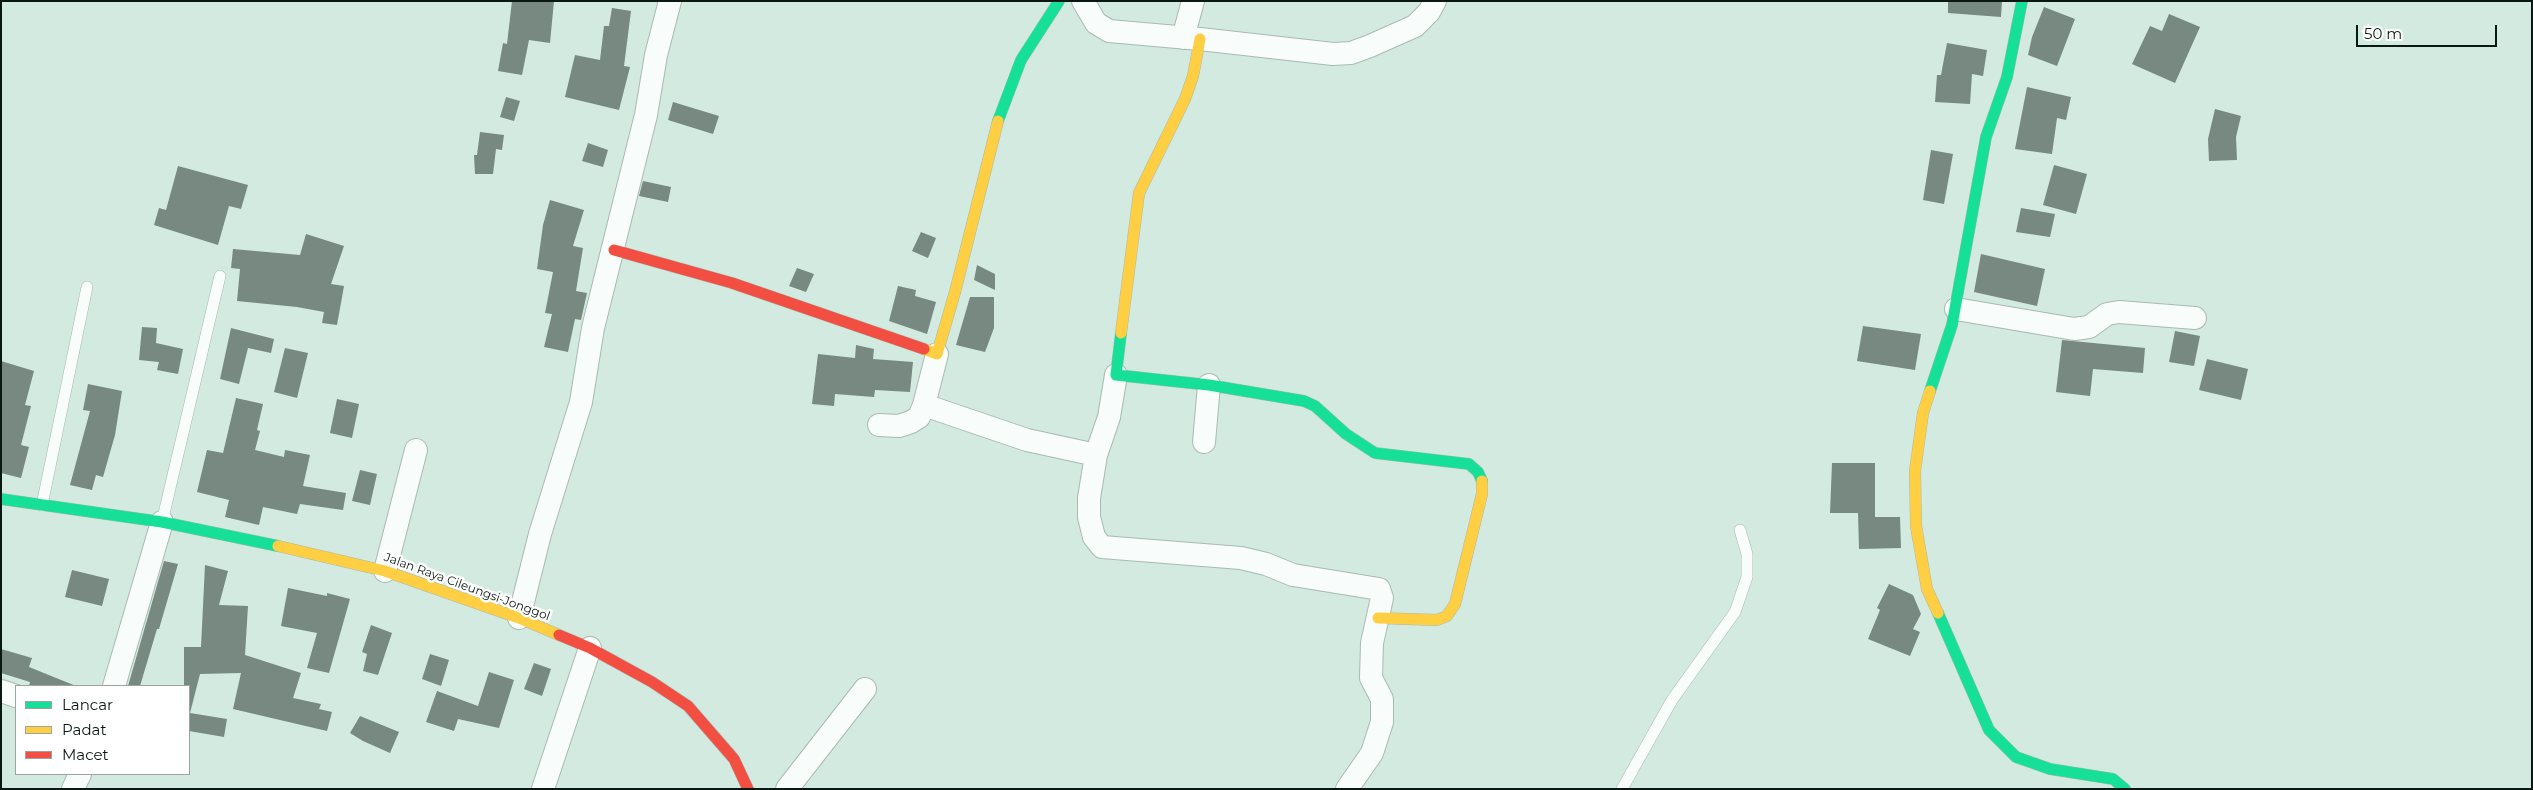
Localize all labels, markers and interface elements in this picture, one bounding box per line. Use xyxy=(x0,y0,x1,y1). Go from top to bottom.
scale bar xyxy=(2358,15,2499,47)
text: 50 m xyxy=(2364,24,2402,43)
street label: Jalan Raya Cileungsi-Jonggol xyxy=(382,550,552,624)
legend xyxy=(15,685,190,775)
text: Lancar xyxy=(62,695,113,714)
text: Padat xyxy=(62,720,107,739)
text: Macet xyxy=(62,745,109,764)

